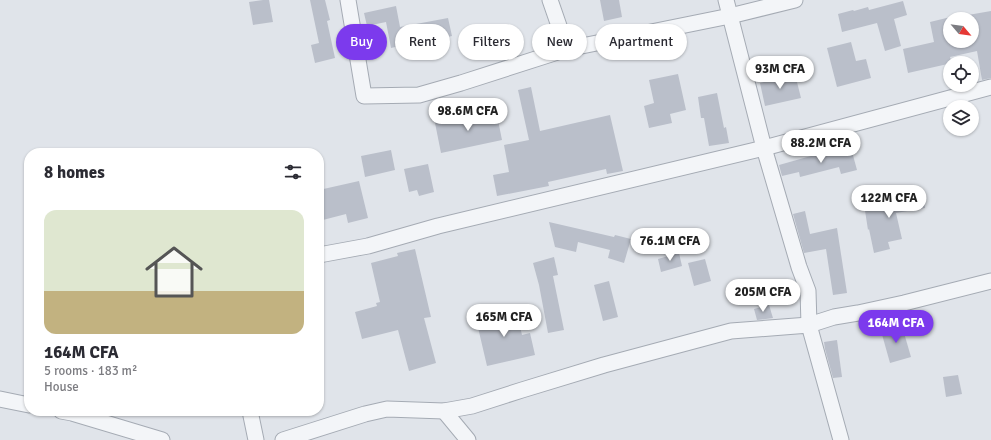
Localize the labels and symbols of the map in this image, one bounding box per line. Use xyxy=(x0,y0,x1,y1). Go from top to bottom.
north arrow xyxy=(943,12,979,48)
pin: 93M CFA xyxy=(743,56,817,90)
pin: 98.6M CFA xyxy=(422,98,514,132)
pin: 88.2M CFA xyxy=(775,130,867,164)
pin: 122M CFA xyxy=(848,185,930,219)
pin: 76.1M CFA xyxy=(624,228,716,262)
pin: 205M CFA xyxy=(722,279,804,313)
pin: 165M CFA xyxy=(463,304,545,338)
pin: 164M CFA xyxy=(855,310,937,344)

